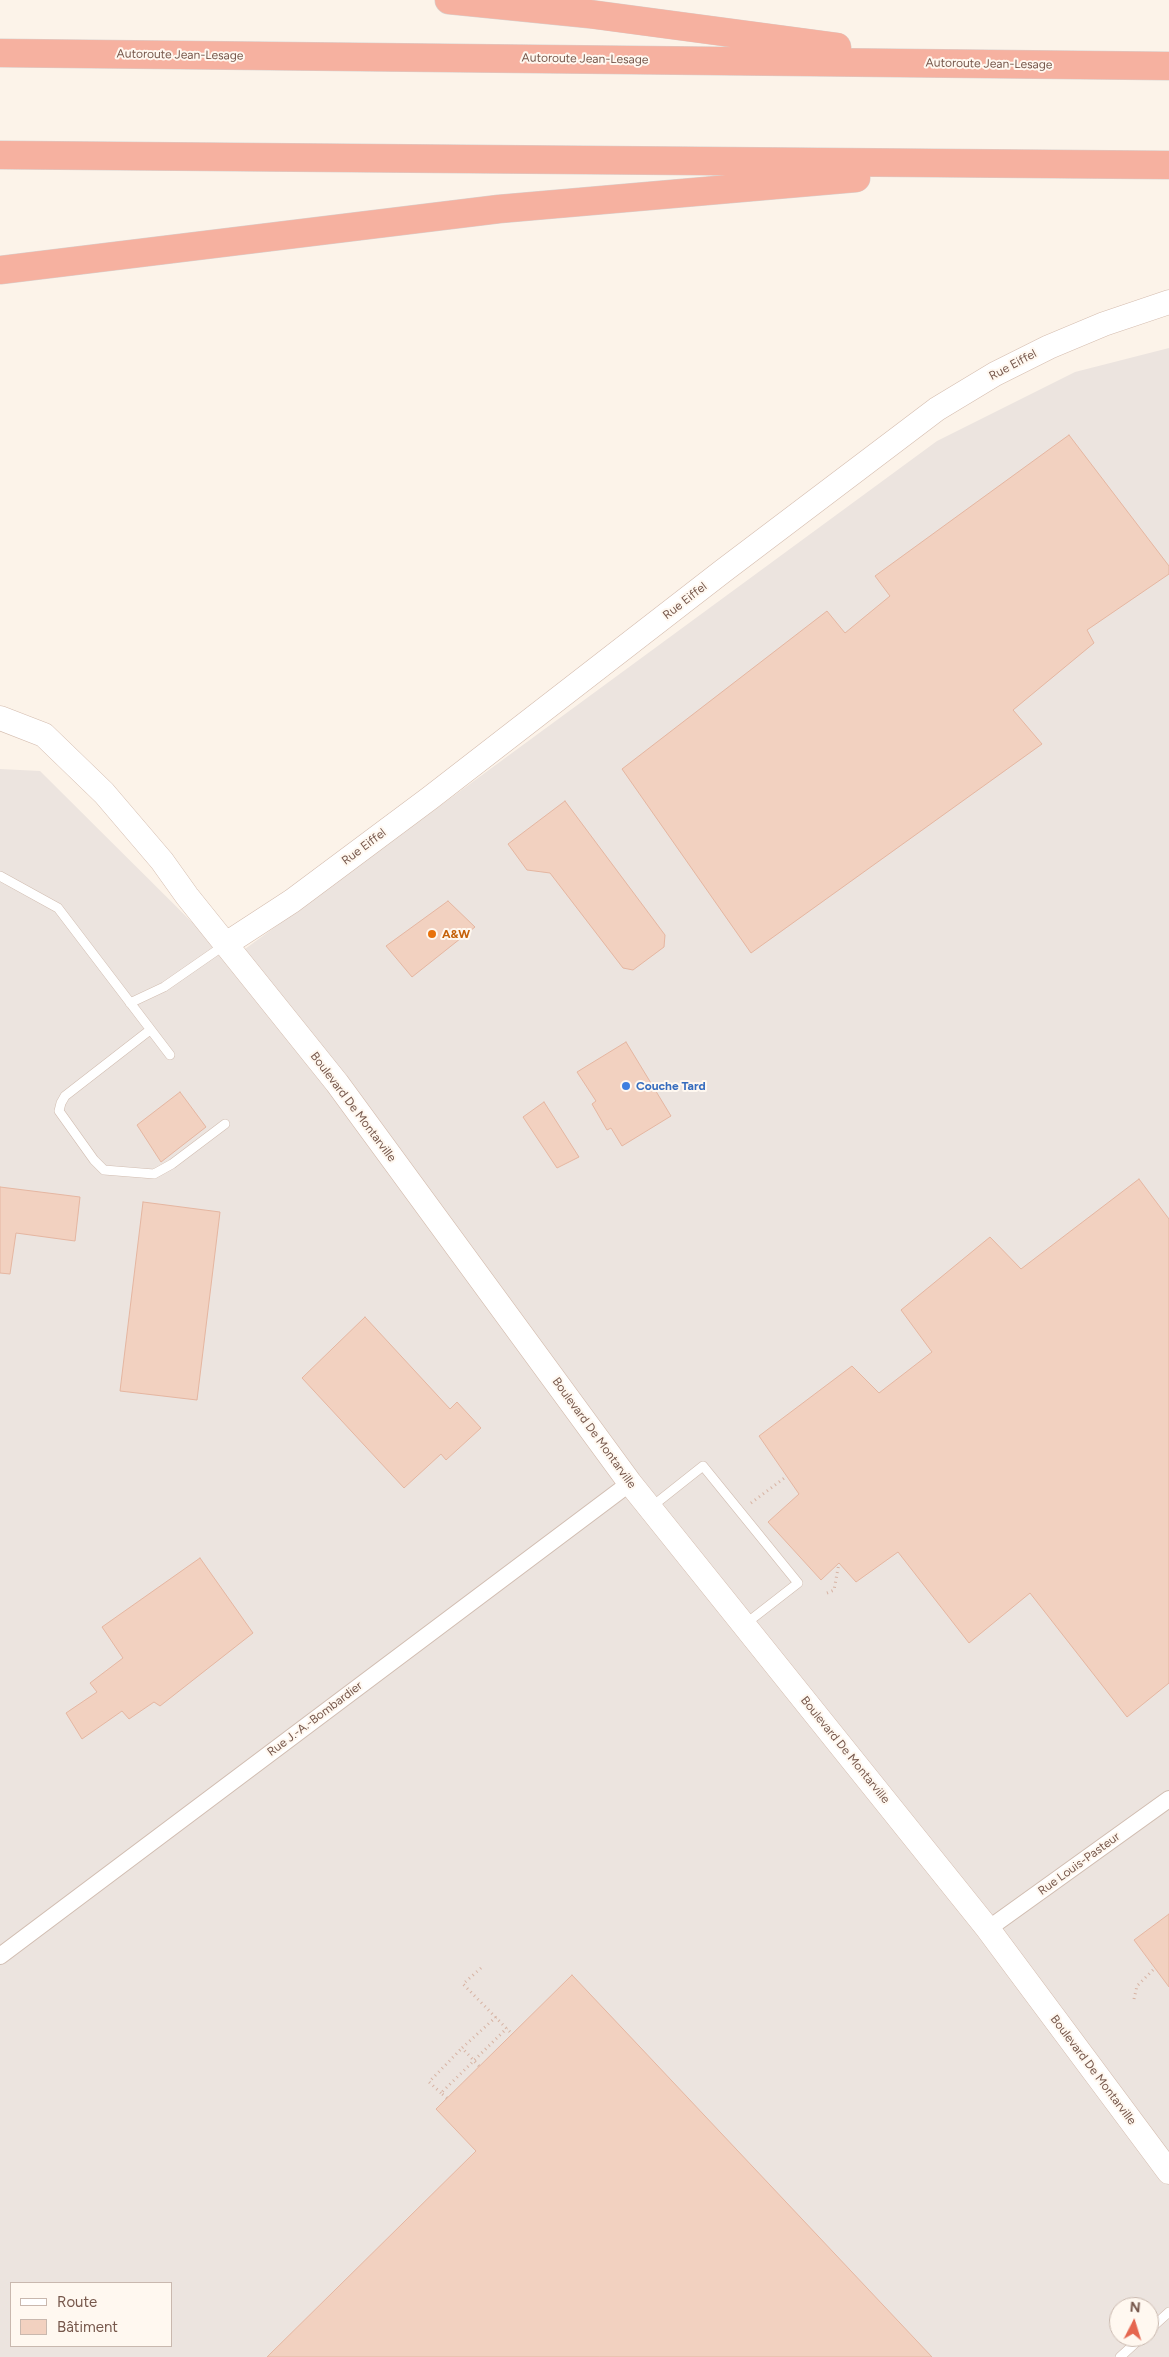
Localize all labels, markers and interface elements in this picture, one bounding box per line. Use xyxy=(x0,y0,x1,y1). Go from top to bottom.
street label: Autoroute Jean-Lesage xyxy=(117,47,243,63)
street label: Autoroute Jean-Lesage xyxy=(522,51,648,67)
street label: Autoroute Jean-Lesage xyxy=(926,56,1052,72)
street label: Rue Eiffel xyxy=(987,347,1039,383)
street label: Rue Eiffel xyxy=(660,579,710,623)
street label: Rue Eiffel xyxy=(339,826,389,868)
place label: A&W xyxy=(442,927,470,941)
marker: A&W xyxy=(426,928,438,940)
street label: Boulevard De Montarville xyxy=(307,1049,399,1165)
place label: Couche Tard xyxy=(636,1079,706,1093)
marker: Couche Tard xyxy=(620,1080,632,1092)
street label: Boulevard De Montarville xyxy=(549,1375,639,1491)
street label: Rue J.-A.-Bombardier xyxy=(265,1679,365,1759)
street label: Boulevard De Montarville xyxy=(797,1694,893,1806)
street label: Rue Louis-Pasteur xyxy=(1035,1830,1123,1898)
street label: Boulevard De Montarville xyxy=(1047,2012,1139,2128)
legend xyxy=(10,2282,172,2347)
text: Route xyxy=(57,2293,97,2311)
north arrow xyxy=(1109,2297,1159,2347)
text: N xyxy=(1129,2299,1141,2316)
text: Bâtiment xyxy=(57,2318,118,2336)

